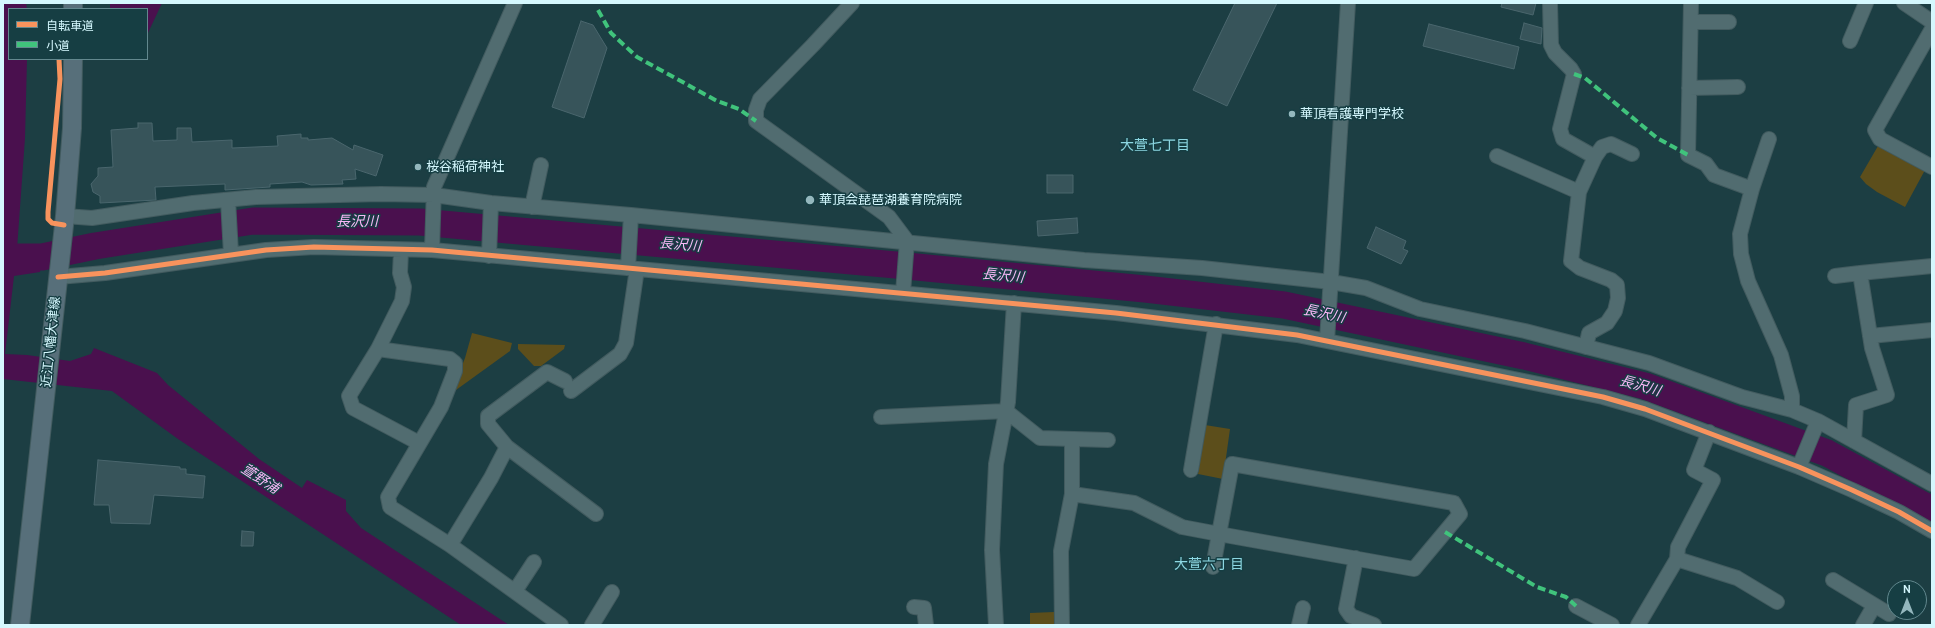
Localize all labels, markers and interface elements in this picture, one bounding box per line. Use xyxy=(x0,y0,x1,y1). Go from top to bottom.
legend xyxy=(8,8,148,60)
text: 自転車道 xyxy=(46,18,94,33)
text: 小道 xyxy=(46,38,70,53)
place label: 華頂看護専門学校 xyxy=(1300,106,1404,122)
marker: 華頂看護専門学校 xyxy=(1287,109,1297,119)
district label: 大萱七丁目 xyxy=(1120,138,1190,154)
place label: 桜谷稲荷神社 xyxy=(426,159,504,175)
marker: 桜谷稲荷神社 xyxy=(413,162,423,172)
place label: 華頂会琵琶湖養育院病院 xyxy=(819,192,962,208)
marker: 華頂会琵琶湖養育院病院 xyxy=(804,194,816,206)
water label: 長沢川 xyxy=(336,214,378,230)
water label: 長沢川 xyxy=(658,235,702,255)
water label: 長沢川 xyxy=(981,265,1025,287)
street label: 近江八幡大津線 xyxy=(38,296,64,388)
water label: 長沢川 xyxy=(1302,301,1346,327)
water label: 長沢川 xyxy=(1617,372,1663,400)
water label: 萱野浦 xyxy=(238,461,282,497)
district label: 大萱六丁目 xyxy=(1174,557,1244,573)
north arrow xyxy=(1887,580,1927,620)
text: N xyxy=(1903,582,1911,596)

